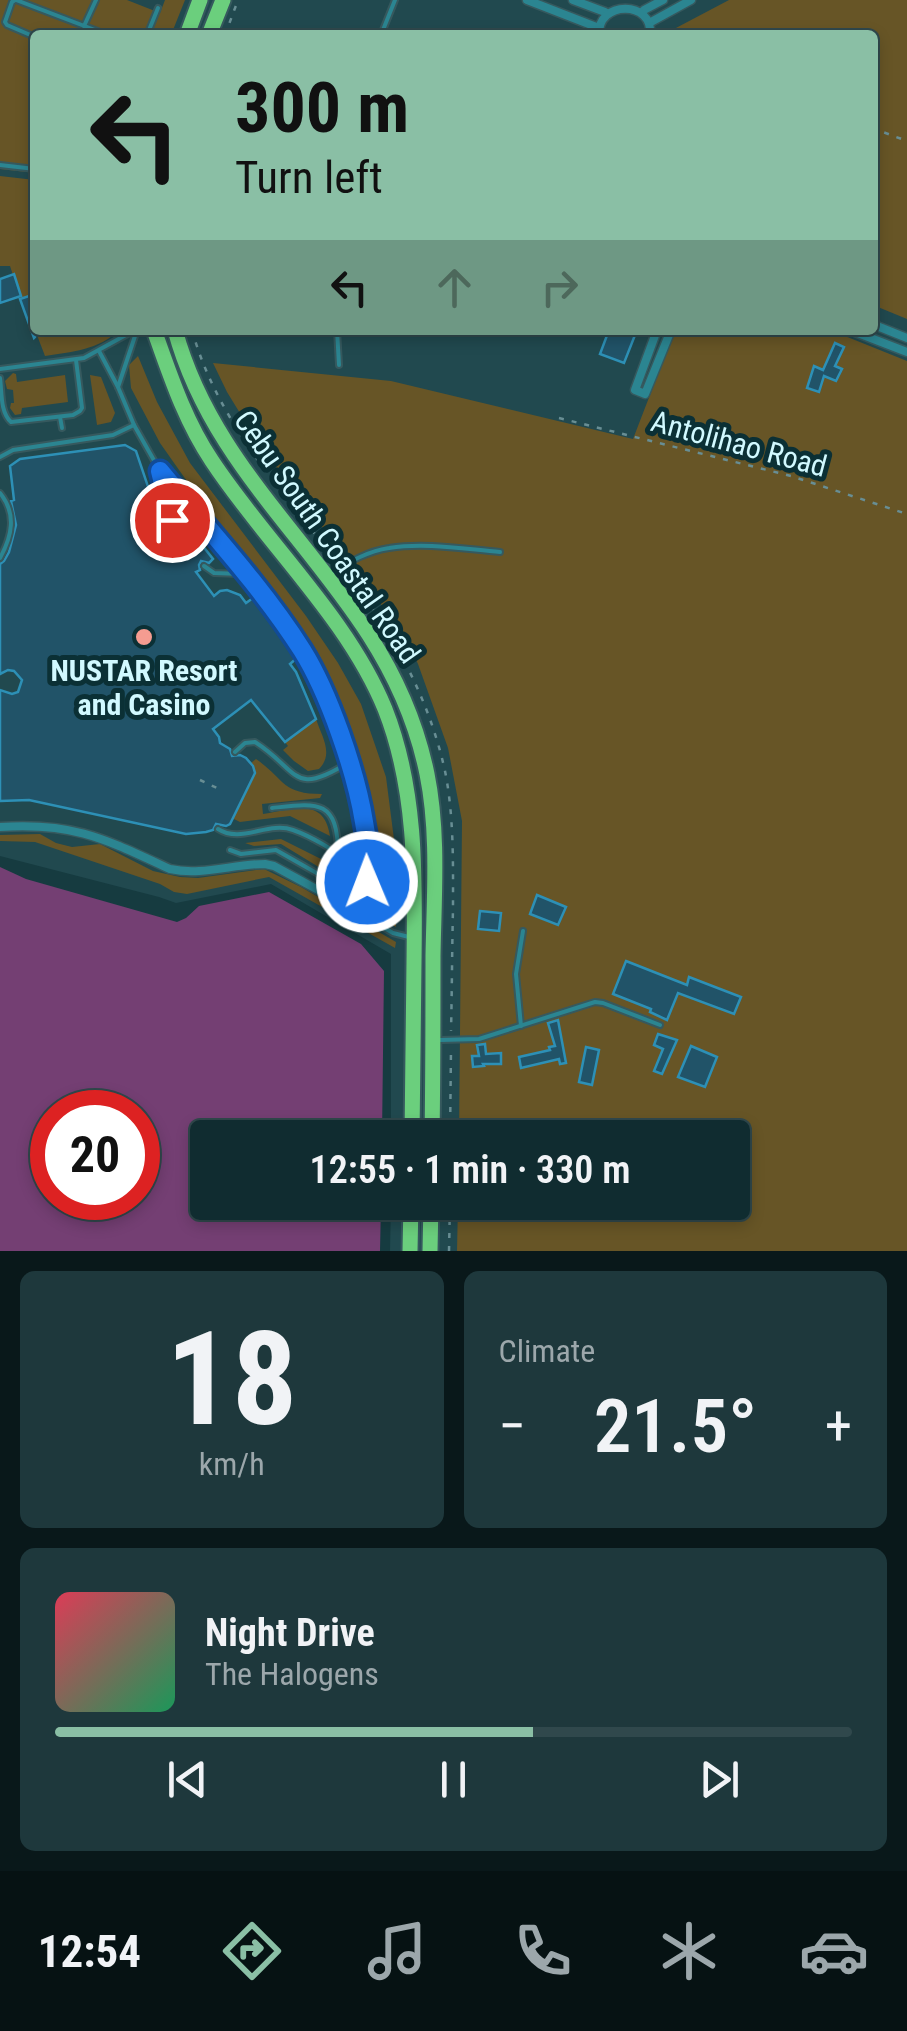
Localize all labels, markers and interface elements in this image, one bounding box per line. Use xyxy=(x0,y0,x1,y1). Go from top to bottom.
text: 300 m xyxy=(235,67,409,149)
icon: left xyxy=(70,70,200,200)
text: Turn left xyxy=(235,151,383,204)
icon: left xyxy=(322,260,377,315)
icon: ahead xyxy=(427,260,482,315)
icon: right xyxy=(532,260,587,315)
street label: Antolihao Road xyxy=(648,403,831,484)
street label: Cebu South Coastal Road xyxy=(227,404,428,670)
pin xyxy=(130,478,215,563)
icon: arrive xyxy=(145,493,200,548)
marker: NUSTAR Resort and Casino xyxy=(133,626,155,648)
place label: NUSTAR Resort and Casino xyxy=(51,653,238,722)
position arrow xyxy=(315,830,419,934)
speed limit sign: 20 xyxy=(30,1090,160,1220)
text: 12:55 · 1 min · 330 m xyxy=(310,1148,630,1192)
text: 18 xyxy=(166,1303,297,1456)
text: Climate xyxy=(499,1332,595,1370)
text: 21.5° xyxy=(594,1382,757,1470)
text: − xyxy=(499,1394,526,1458)
text: + xyxy=(825,1394,852,1458)
text: km/h xyxy=(199,1445,265,1483)
text: Night Drive xyxy=(205,1611,375,1655)
text: The Halogens xyxy=(205,1655,379,1693)
icon: previous xyxy=(160,1752,215,1807)
icon: pause xyxy=(426,1752,481,1807)
icon: next xyxy=(692,1752,747,1807)
icon: directions xyxy=(217,1916,287,1986)
icon: music xyxy=(362,1916,432,1986)
icon: phone xyxy=(508,1916,578,1986)
icon: climate xyxy=(654,1916,724,1986)
icon: car xyxy=(799,1916,869,1986)
text: 12:54 xyxy=(38,1925,141,1978)

